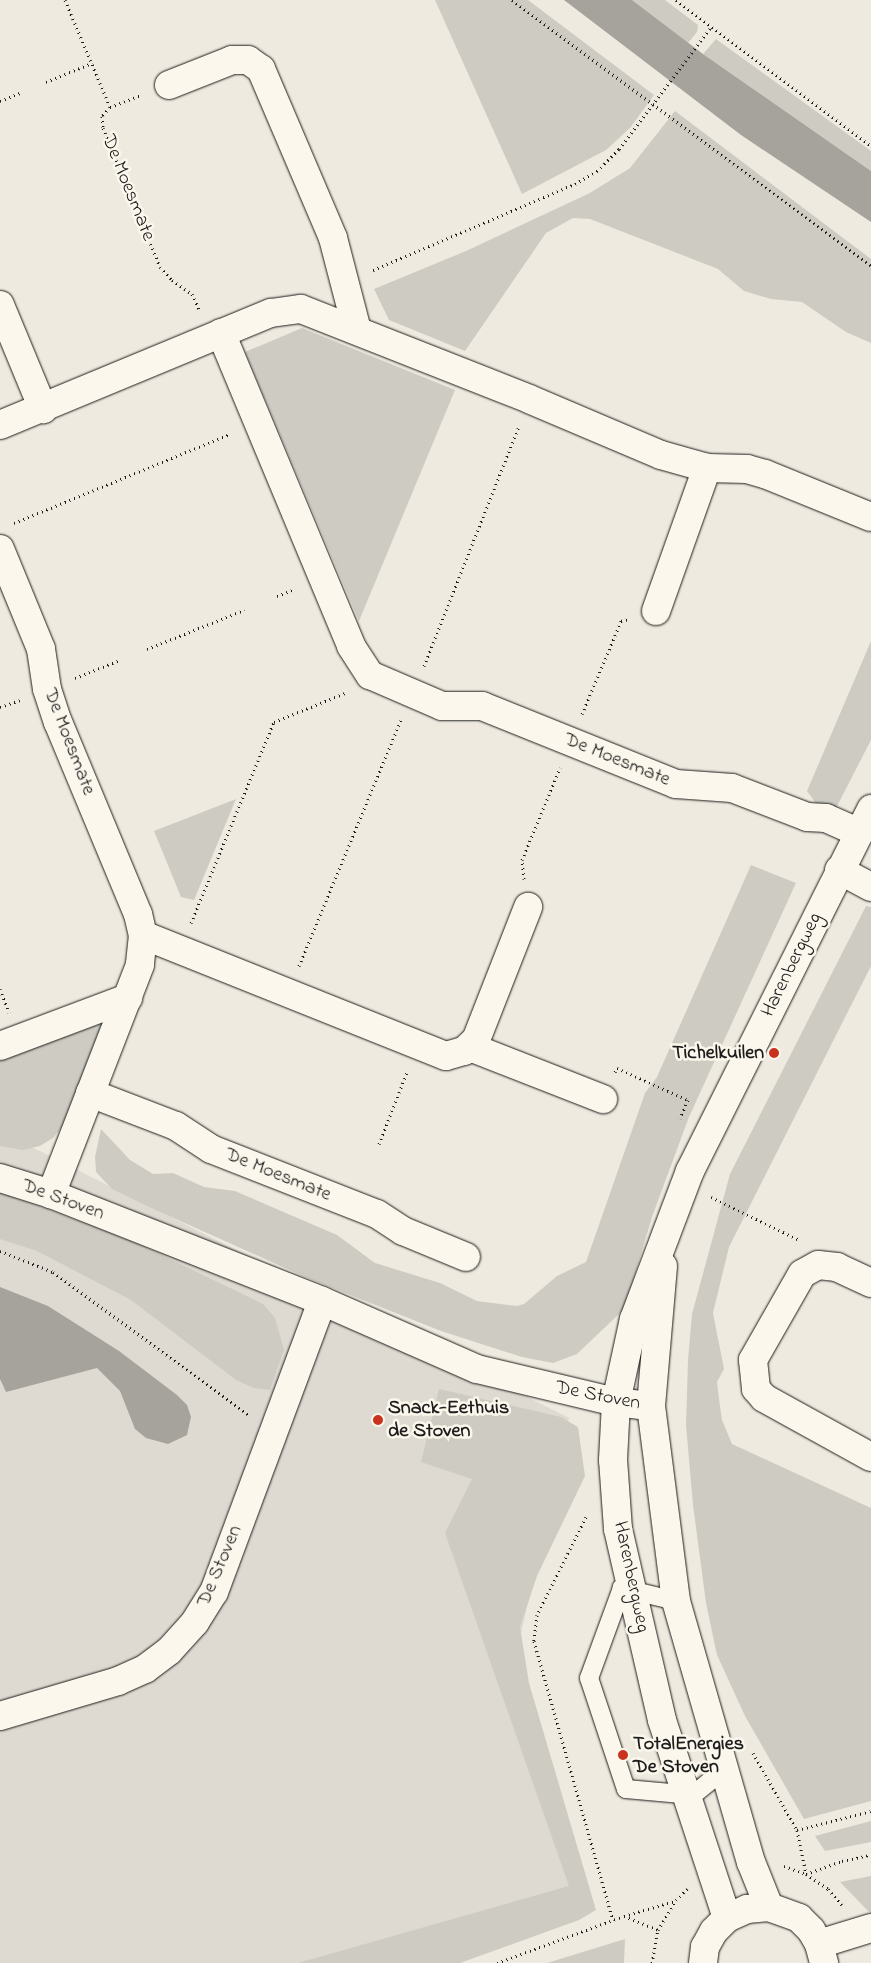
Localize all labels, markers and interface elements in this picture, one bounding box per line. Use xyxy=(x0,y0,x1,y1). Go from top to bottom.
street label: De Moesmate xyxy=(96,131,160,245)
street label: De Moesmate xyxy=(38,685,100,799)
street label: De Moesmate xyxy=(560,728,674,792)
street label: Harenbergweg xyxy=(756,909,828,1021)
place label: Tichelkuilen xyxy=(672,1041,764,1065)
marker: Tichelkuilen xyxy=(768,1047,780,1059)
street label: De Moesmate xyxy=(221,1143,335,1207)
street label: De Stoven xyxy=(19,1174,107,1226)
street label: De Stoven xyxy=(554,1376,642,1416)
place label: Snack-Eethuis de Stoven xyxy=(388,1396,509,1443)
marker: Snack-Eethuis de Stoven xyxy=(372,1414,384,1426)
street label: Harenbergweg xyxy=(607,1519,655,1635)
street label: De Stoven xyxy=(192,1522,248,1610)
place label: TotalEnergies De Stoven xyxy=(633,1732,744,1779)
marker: TotalEnergies De Stoven xyxy=(617,1749,629,1761)

